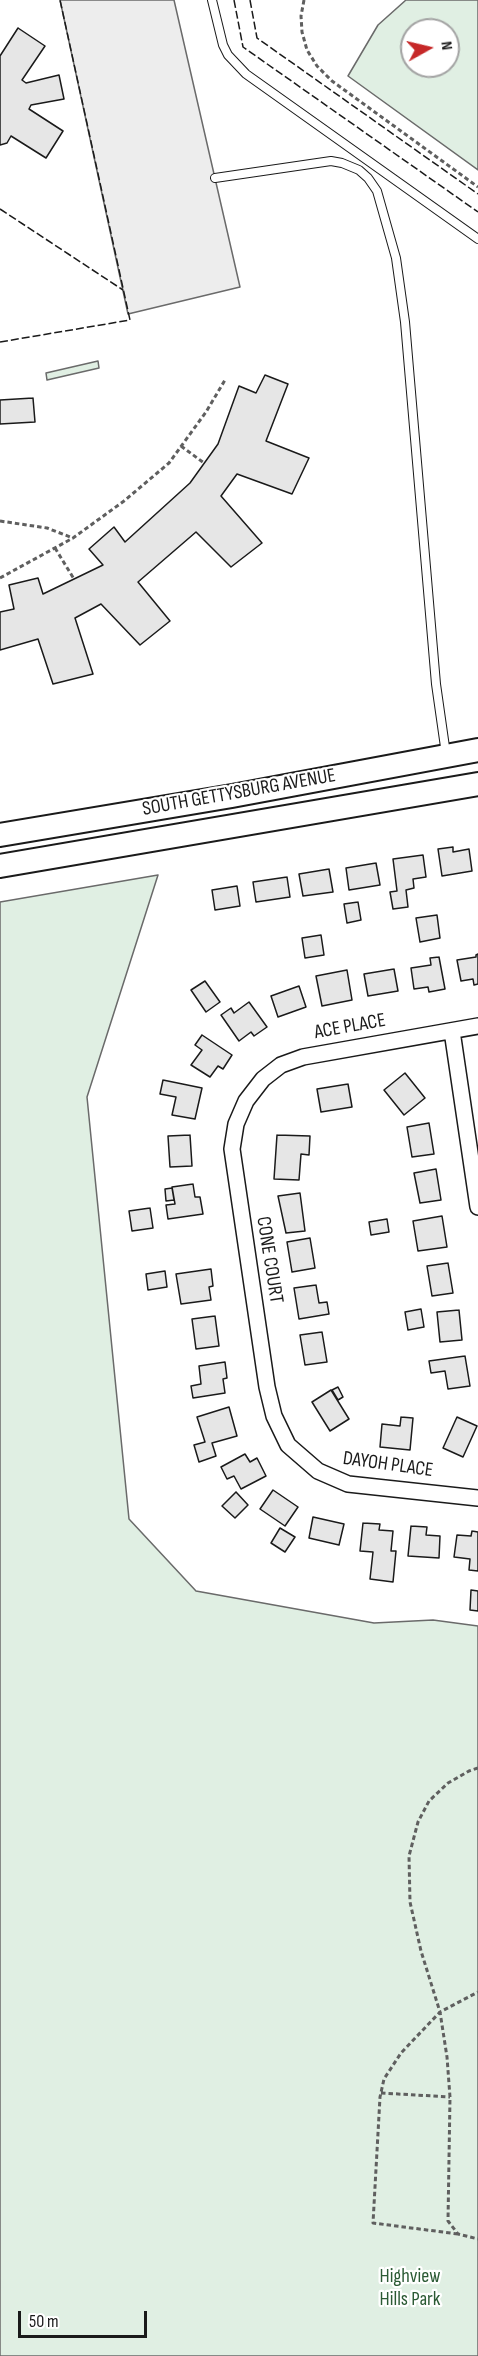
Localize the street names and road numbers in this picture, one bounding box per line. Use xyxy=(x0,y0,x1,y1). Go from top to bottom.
street label: SOUTH GETTYSBURG AVENUE xyxy=(141,764,337,822)
street label: ACE PLACE xyxy=(313,1009,387,1045)
street label: CONE COURT xyxy=(250,1215,288,1305)
street label: DAYOH PLACE xyxy=(341,1447,435,1483)

